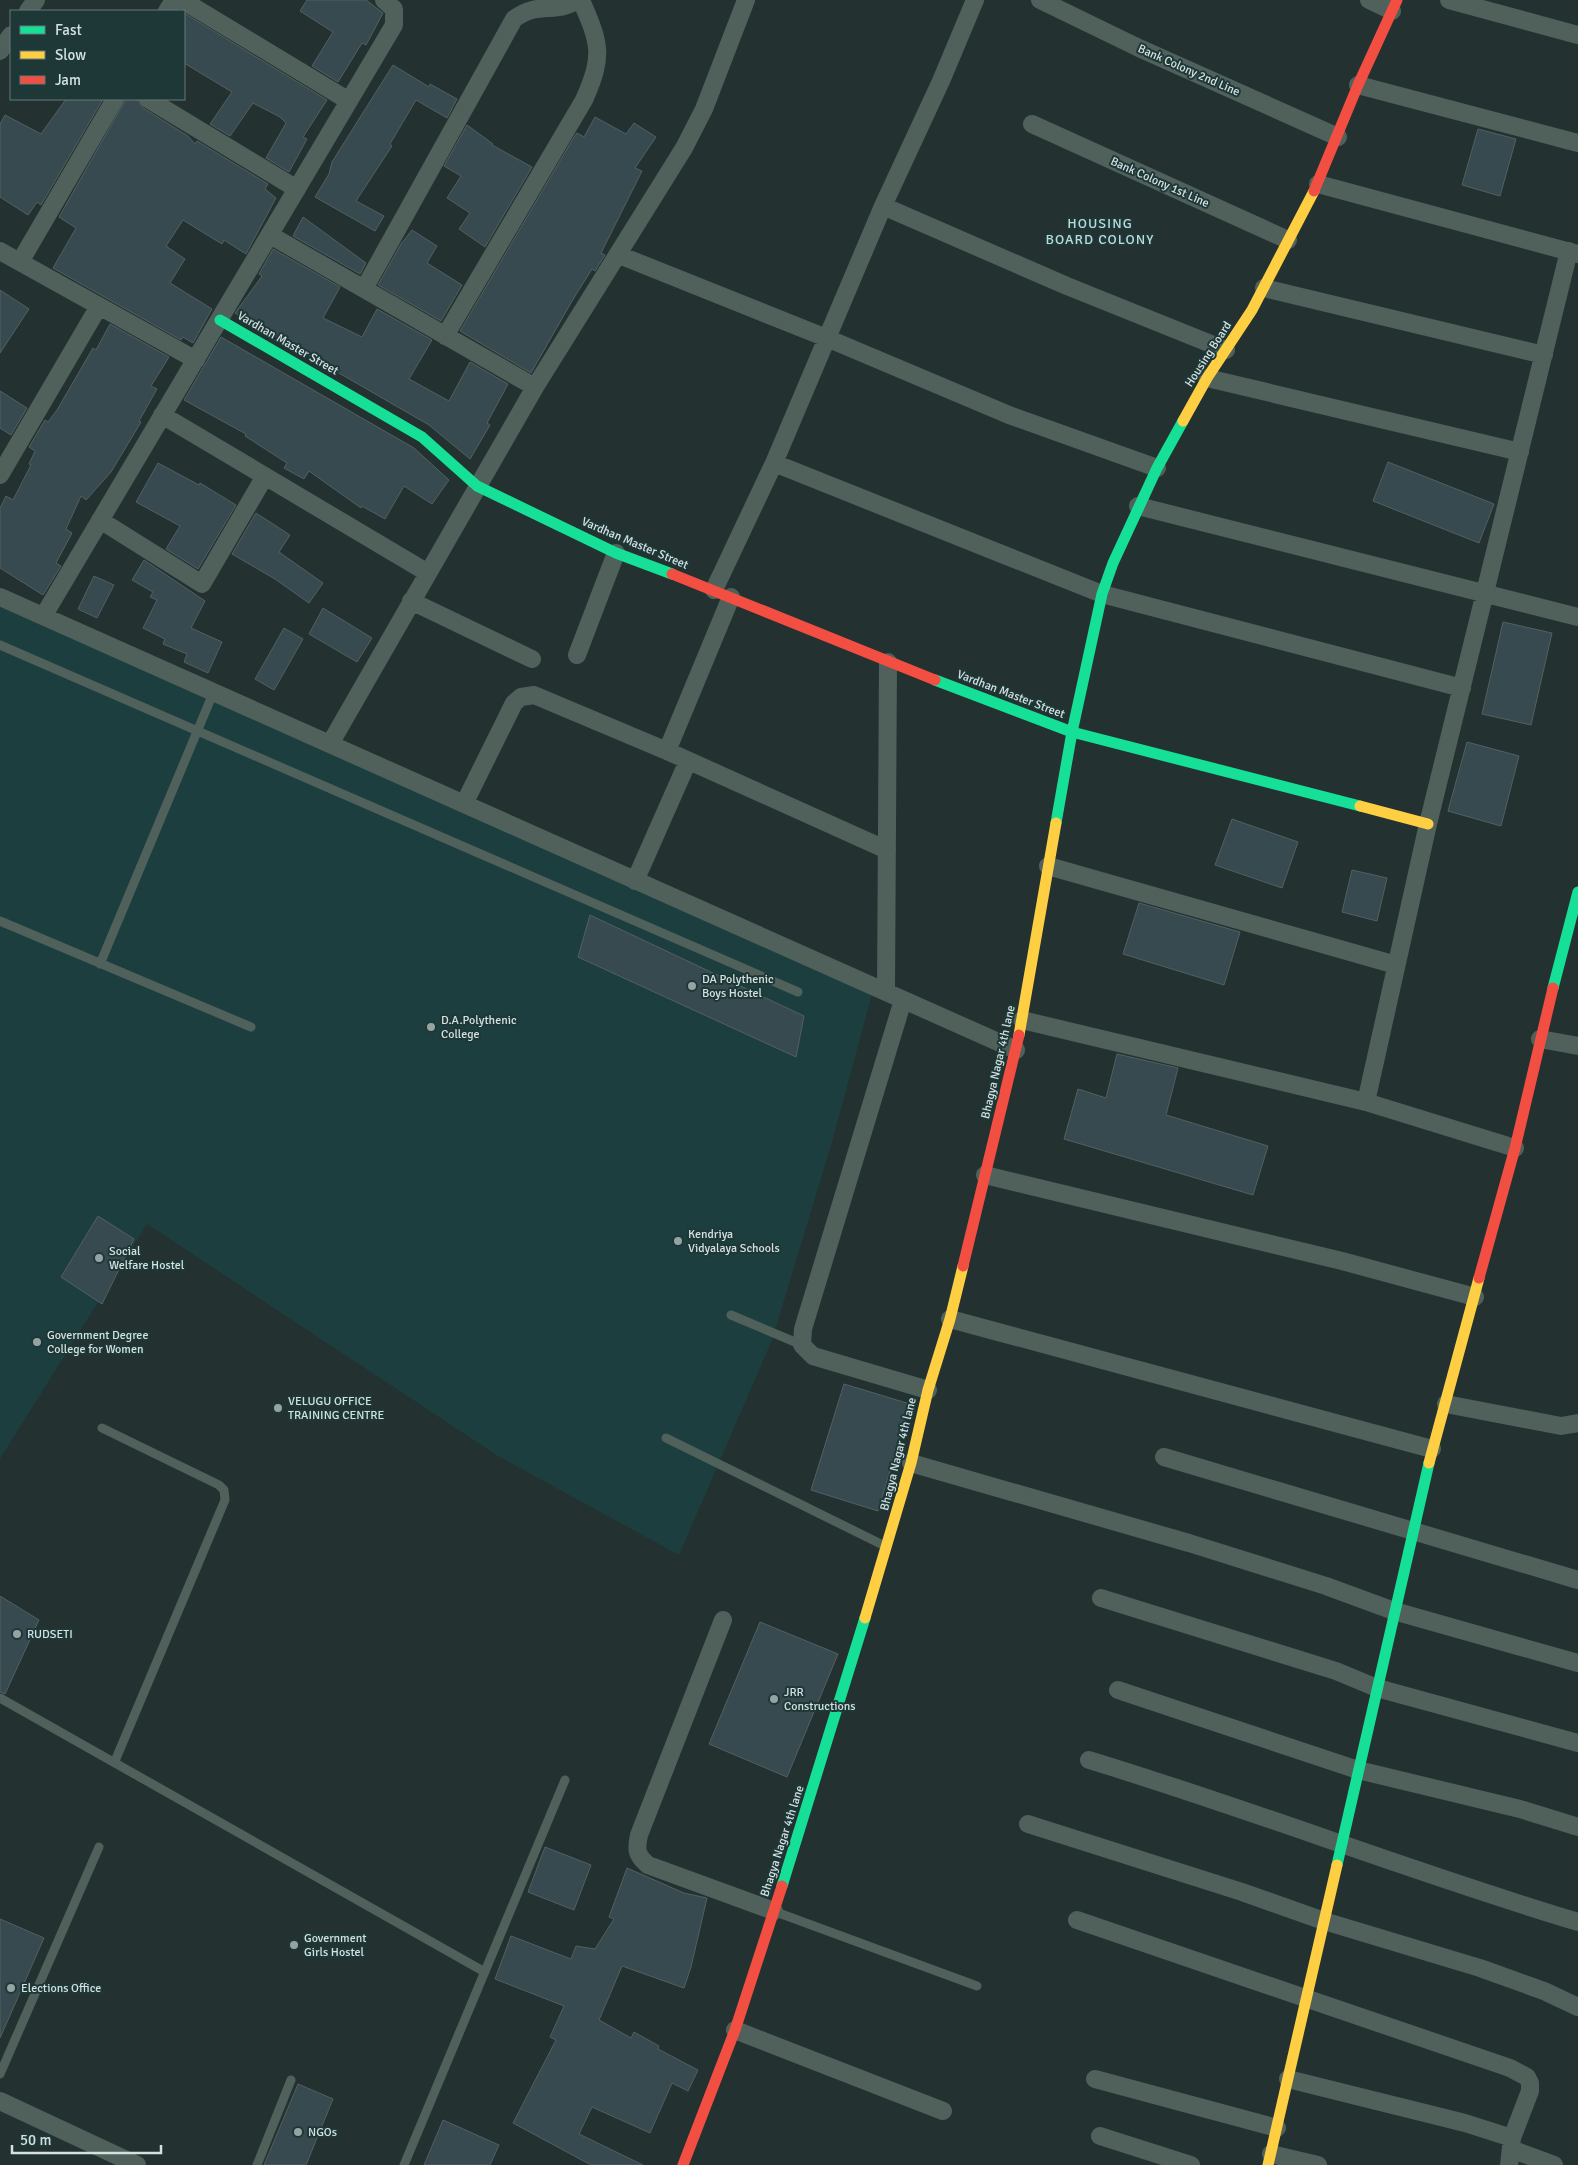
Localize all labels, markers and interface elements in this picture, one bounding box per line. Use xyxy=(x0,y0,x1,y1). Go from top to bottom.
legend xyxy=(10,10,185,100)
text: Fast xyxy=(55,21,82,39)
street label: Bank Colony 2nd Line xyxy=(1135,41,1242,100)
text: Slow xyxy=(55,46,86,64)
text: Jam xyxy=(55,71,81,89)
street label: Bank Colony 1st Line xyxy=(1108,154,1212,211)
district label: HOUSING BOARD COLONY xyxy=(1046,215,1154,248)
street label: Vardhan Master Street xyxy=(234,308,341,379)
street label: Housing Board xyxy=(1182,319,1235,390)
street label: Vardhan Master Street xyxy=(579,514,690,573)
street label: Vardhan Master Street xyxy=(955,667,1067,722)
place label: DA Polythenic Boys Hostel xyxy=(702,972,774,1001)
marker: DA Polythenic Boys Hostel xyxy=(686,980,698,992)
street label: Bhagya Nagar 4th lane xyxy=(978,1004,1019,1120)
place label: D.A.Polythenic College xyxy=(441,1013,517,1042)
marker: D.A.Polythenic College xyxy=(425,1021,437,1033)
place label: Kendriya Vidyalaya Schools xyxy=(688,1227,780,1256)
marker: Kendriya Vidyalaya Schools xyxy=(672,1235,684,1247)
place label: Social Welfare Hostel xyxy=(109,1244,185,1273)
marker: Social Welfare Hostel xyxy=(93,1252,105,1264)
place label: Government Degree College for Women xyxy=(47,1328,148,1357)
marker: Government Degree College for Women xyxy=(31,1336,43,1348)
place label: VELUGU OFFICE TRAINING CENTRE xyxy=(288,1394,384,1423)
street label: Bhagya Nagar 4th lane xyxy=(877,1396,920,1512)
marker: VELUGU OFFICE TRAINING CENTRE xyxy=(272,1402,284,1414)
place label: RUDSETI xyxy=(27,1627,73,1642)
marker: RUDSETI xyxy=(11,1628,23,1640)
place label: JRR Constructions xyxy=(784,1685,856,1714)
marker: JRR Constructions xyxy=(768,1693,780,1705)
street label: Bhagya Nagar 4th lane xyxy=(757,1784,808,1899)
place label: Government Girls Hostel xyxy=(304,1931,366,1960)
marker: Government Girls Hostel xyxy=(288,1939,300,1951)
place label: Elections Office xyxy=(21,1981,101,1996)
marker: Elections Office xyxy=(5,1982,17,1994)
scale bar xyxy=(12,2122,161,2154)
place label: NGOs xyxy=(308,2125,337,2140)
marker: NGOs xyxy=(292,2126,304,2138)
text: 50 m xyxy=(20,2131,51,2149)

